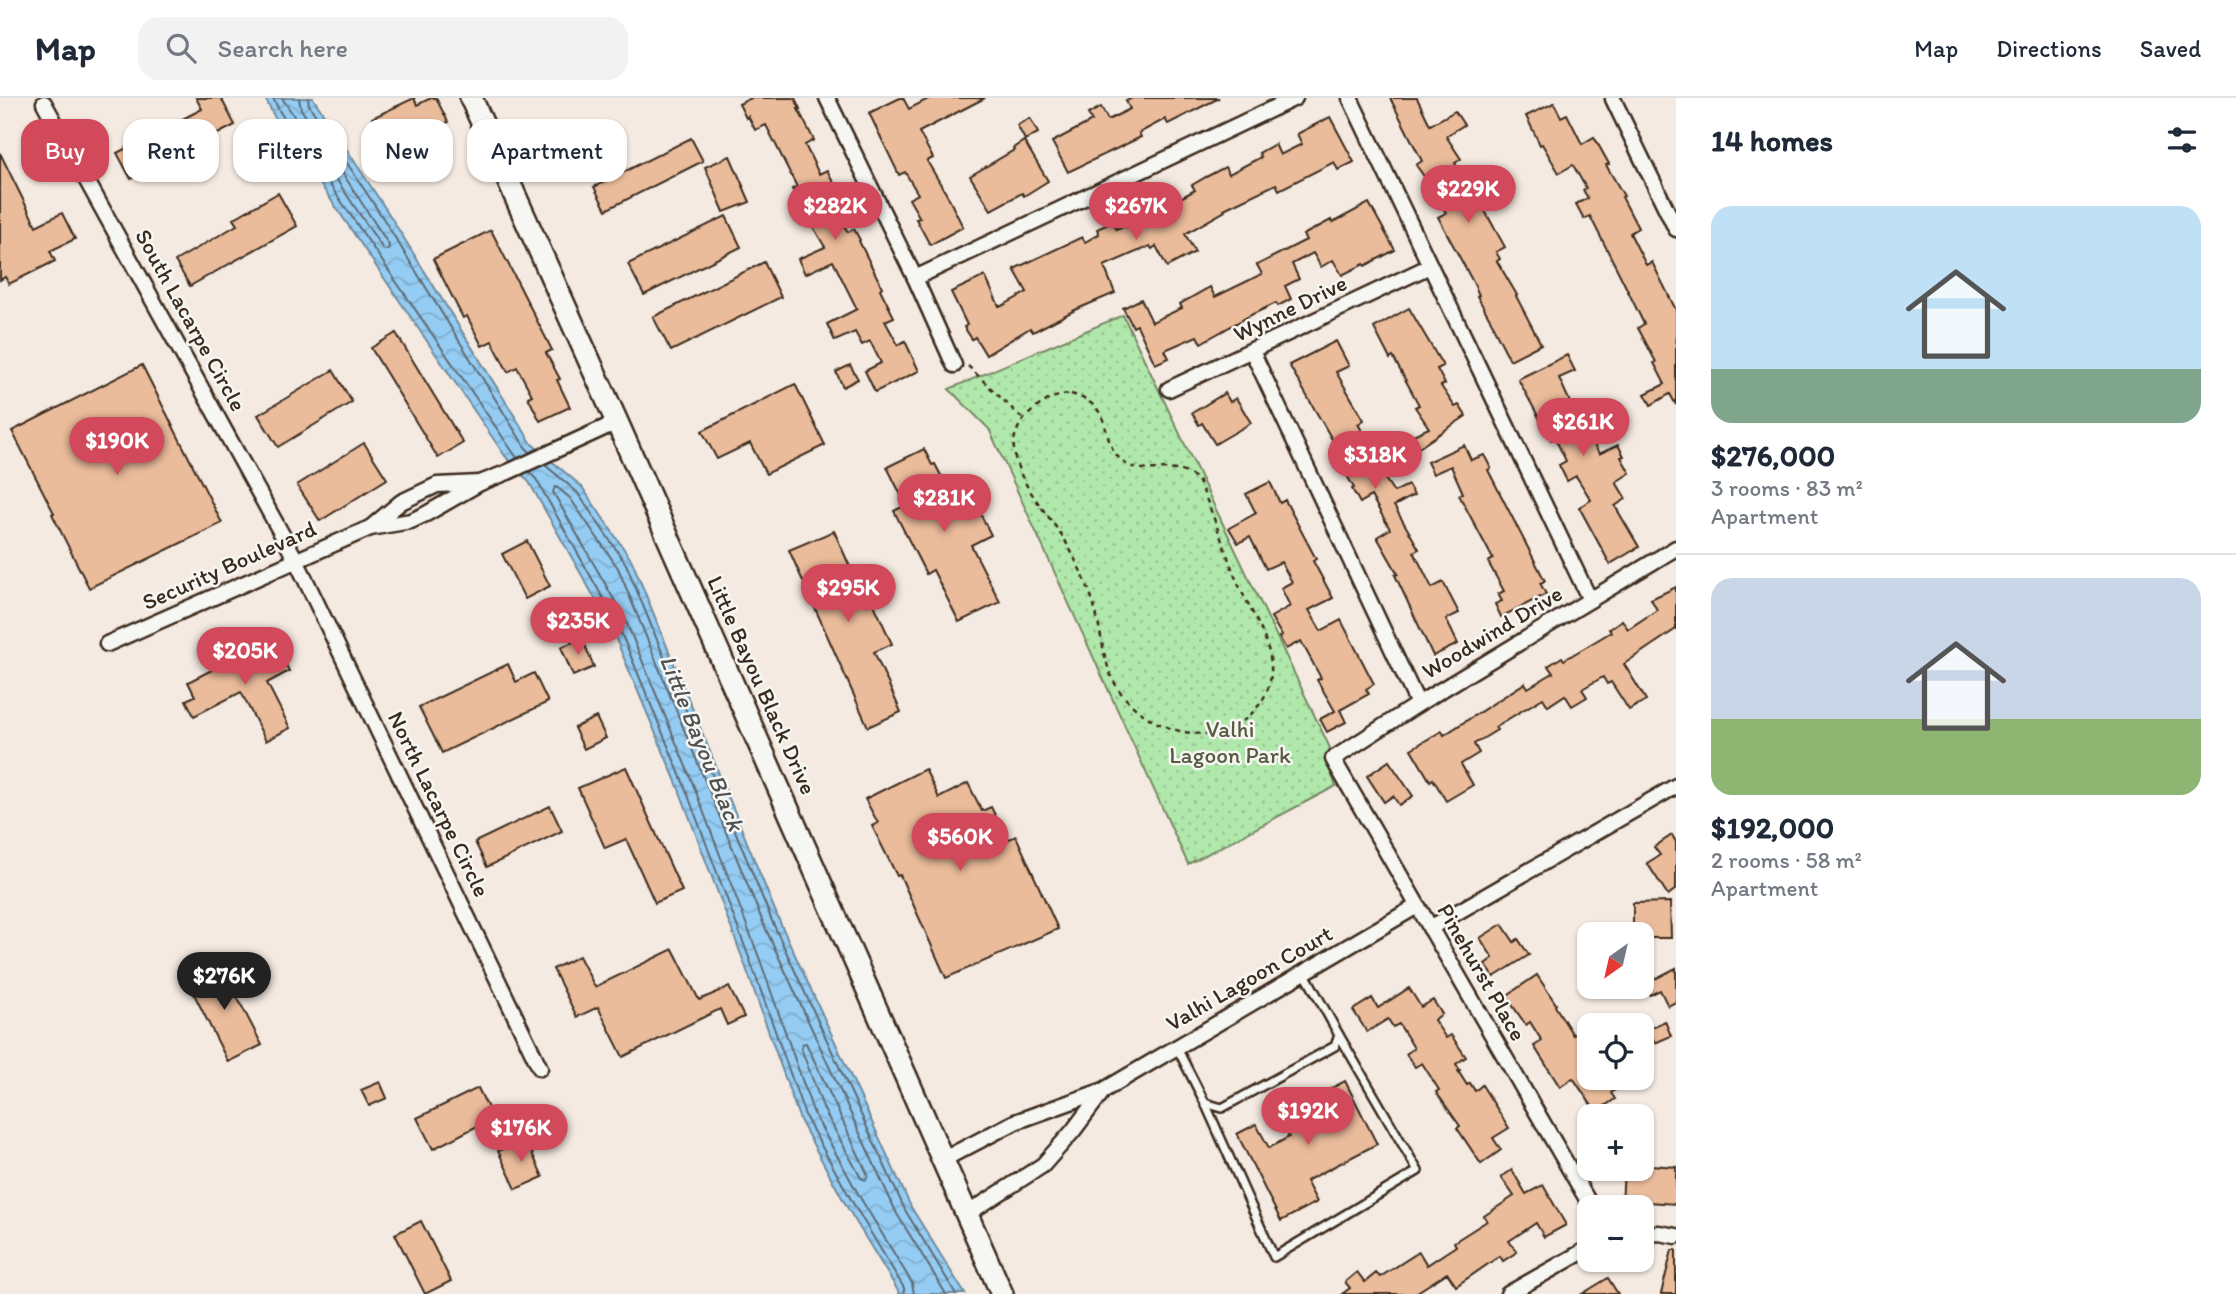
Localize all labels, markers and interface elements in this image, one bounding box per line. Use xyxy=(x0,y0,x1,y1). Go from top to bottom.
search box xyxy=(138,17,628,80)
text: Map xyxy=(35,29,96,68)
icon: search xyxy=(162,29,200,67)
text: Search here xyxy=(218,32,348,64)
text: Map xyxy=(1914,34,1958,63)
text: Directions xyxy=(1996,34,2102,63)
text: Saved xyxy=(2140,34,2201,63)
chip: Buy xyxy=(21,119,109,182)
chip: Rent xyxy=(123,119,219,182)
chip: Filters xyxy=(233,119,347,182)
chip: New xyxy=(361,119,453,182)
chip: Apartment xyxy=(467,119,627,182)
icon: filters xyxy=(2163,121,2201,159)
text: 14 homes xyxy=(1711,122,1833,159)
pin: $229K xyxy=(1419,166,1517,225)
text: $229K xyxy=(1437,174,1499,202)
pin: $282K xyxy=(786,183,884,242)
pin: $267K xyxy=(1087,183,1185,242)
text: $282K xyxy=(803,191,867,219)
text: $267K xyxy=(1105,191,1167,219)
street label: South Lacarpe Circle xyxy=(129,224,253,416)
icon: home xyxy=(1893,251,2019,377)
street label: Wynne Drive xyxy=(1229,268,1351,348)
pin: $261K xyxy=(1534,398,1632,458)
text: $261K xyxy=(1552,407,1614,435)
pin: $190K xyxy=(68,418,166,477)
text: $190K xyxy=(85,426,149,454)
pin: $318K xyxy=(1326,432,1424,491)
text: $276,000 xyxy=(1711,437,1835,474)
text: $318K xyxy=(1344,440,1406,468)
pin: $281K xyxy=(895,474,993,534)
text: 3 rooms · 83 m² xyxy=(1711,474,1863,502)
text: $281K xyxy=(913,483,975,511)
text: Apartment xyxy=(1711,502,1818,530)
street label: Security Boulevard xyxy=(138,514,320,616)
pin: $295K xyxy=(799,564,897,624)
street label: Little Bayou Black Drive xyxy=(701,571,823,799)
text: $295K xyxy=(817,573,879,601)
street label: Woodwind Drive xyxy=(1417,579,1567,685)
pin: $235K xyxy=(529,598,627,657)
text: $235K xyxy=(546,606,610,634)
icon: home xyxy=(1893,623,2019,749)
pin: $205K xyxy=(196,628,294,687)
text: $205K xyxy=(213,636,277,664)
water label: Little Bayou Black xyxy=(654,651,750,835)
street label: North Lacarpe Circle xyxy=(382,707,496,901)
park label: Valhi Lagoon Park xyxy=(1169,715,1291,769)
text: $192,000 xyxy=(1711,809,1834,846)
pin: $560K xyxy=(911,814,1009,873)
text: $560K xyxy=(928,822,992,850)
text: 2 rooms · 58 m² xyxy=(1711,846,1862,874)
text: Apartment xyxy=(1711,874,1818,902)
street label: Pinehurst Place xyxy=(1431,898,1533,1046)
street label: Valhi Lagoon Court xyxy=(1161,919,1337,1037)
north arrow xyxy=(1577,922,1654,999)
map controls xyxy=(1577,922,1654,1272)
pin: $276K xyxy=(175,953,273,1012)
text: $276K xyxy=(193,961,255,989)
button: locate xyxy=(1577,1013,1654,1090)
pin: $192K xyxy=(1259,1088,1357,1147)
text: $192K xyxy=(1277,1096,1339,1124)
pin: $176K xyxy=(472,1104,570,1164)
button: + xyxy=(1577,1104,1654,1181)
text: $176K xyxy=(491,1113,551,1141)
button: − xyxy=(1577,1195,1654,1272)

